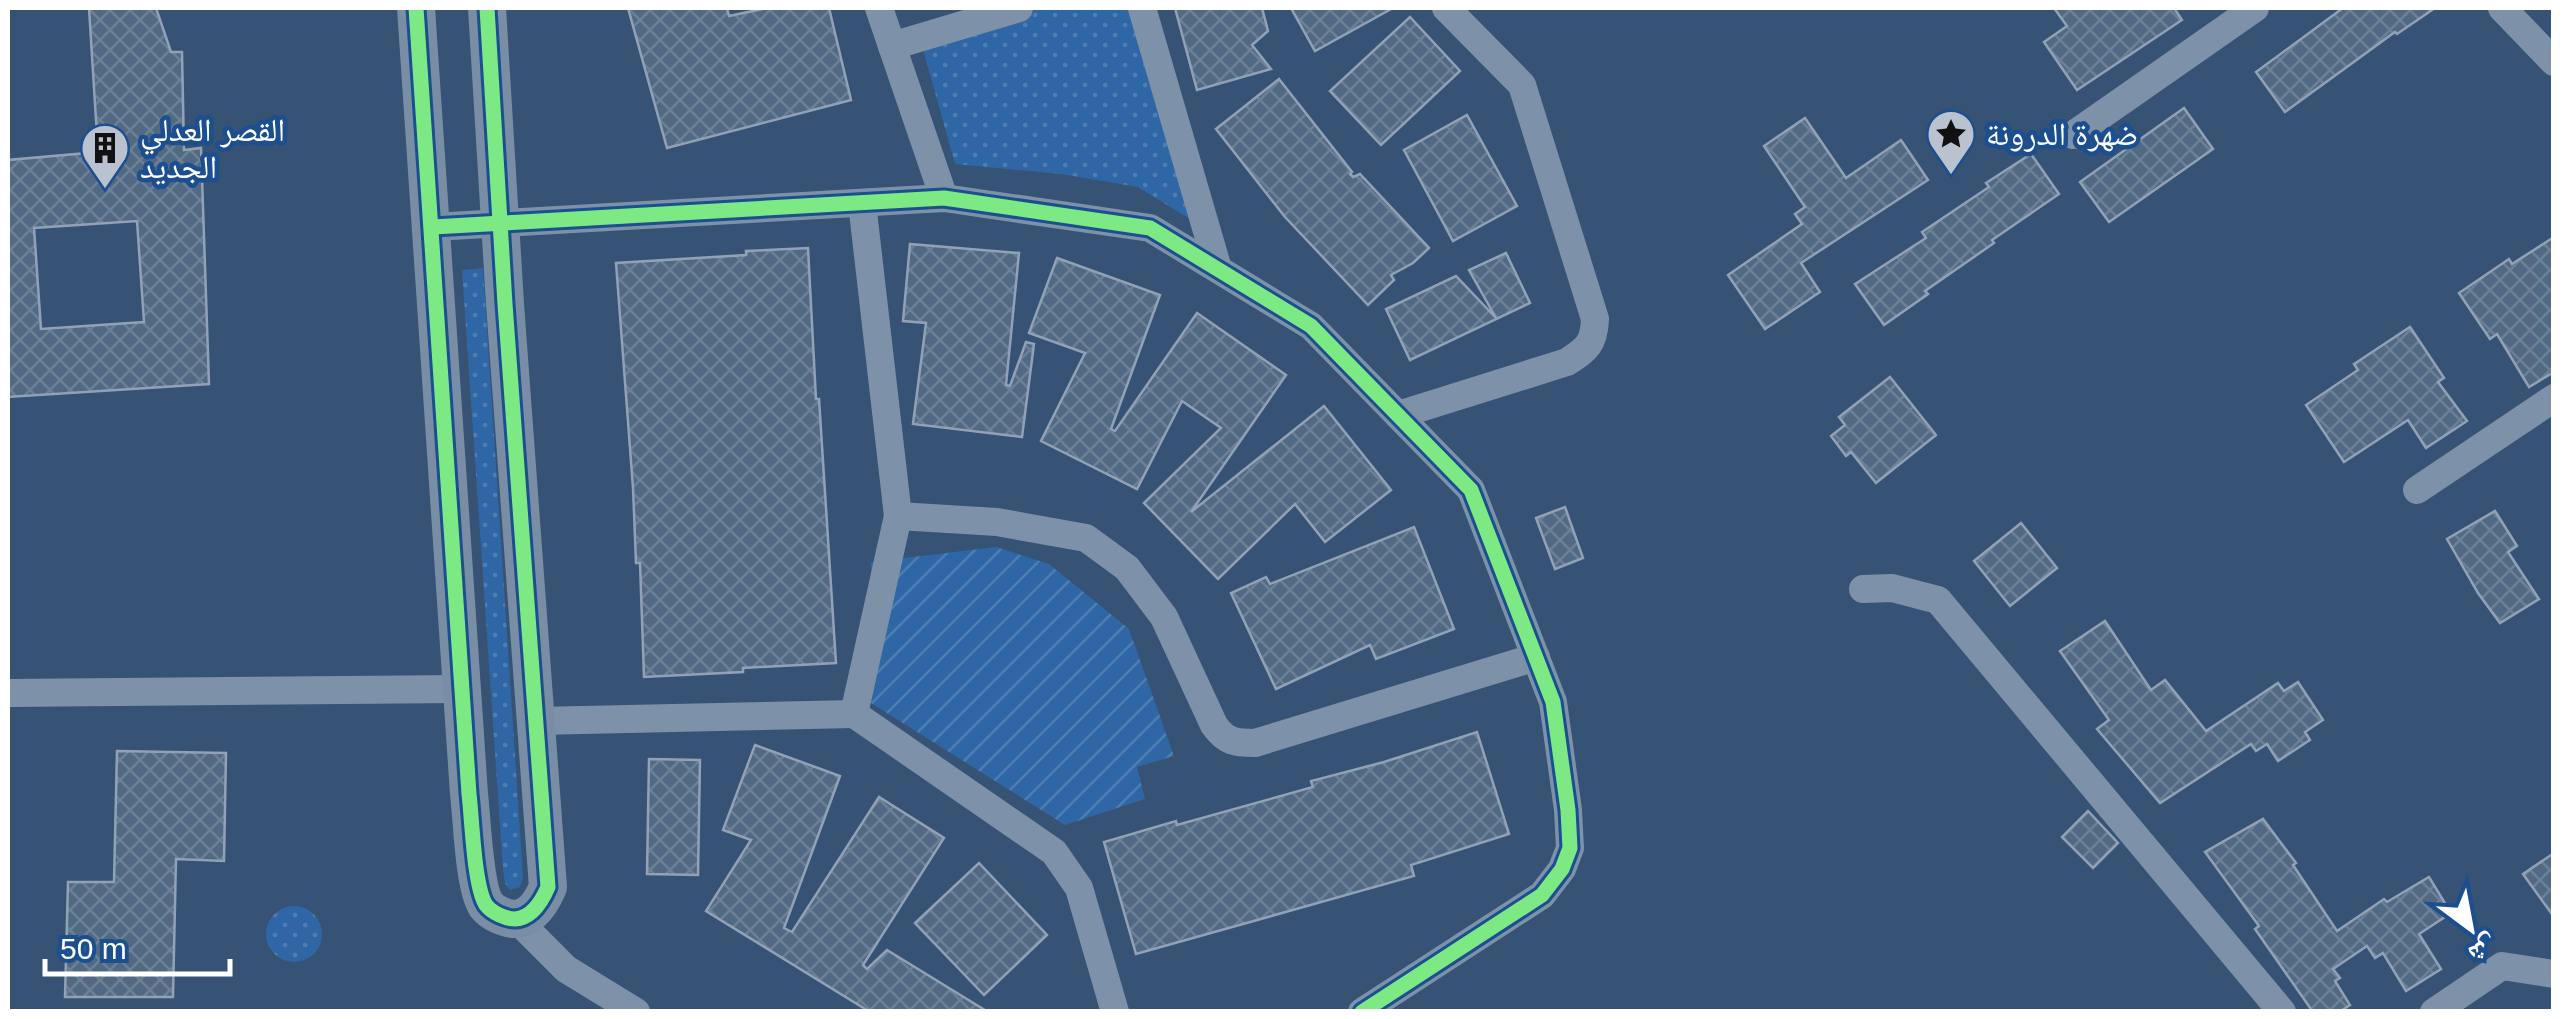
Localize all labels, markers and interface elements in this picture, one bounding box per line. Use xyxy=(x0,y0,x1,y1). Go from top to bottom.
place icon: ضهرة الدرونة xyxy=(1925,108,1977,176)
place label: القصر العدلي الجديد xyxy=(140,112,285,185)
place label: ضهرة الدرونة xyxy=(1986,116,2138,152)
building icon: القصر العدلي الجديد xyxy=(79,122,131,190)
north arrow xyxy=(2421,879,2521,979)
scale bar xyxy=(45,914,230,976)
text: ش xyxy=(2463,928,2505,971)
text: 50 m xyxy=(60,932,127,965)

